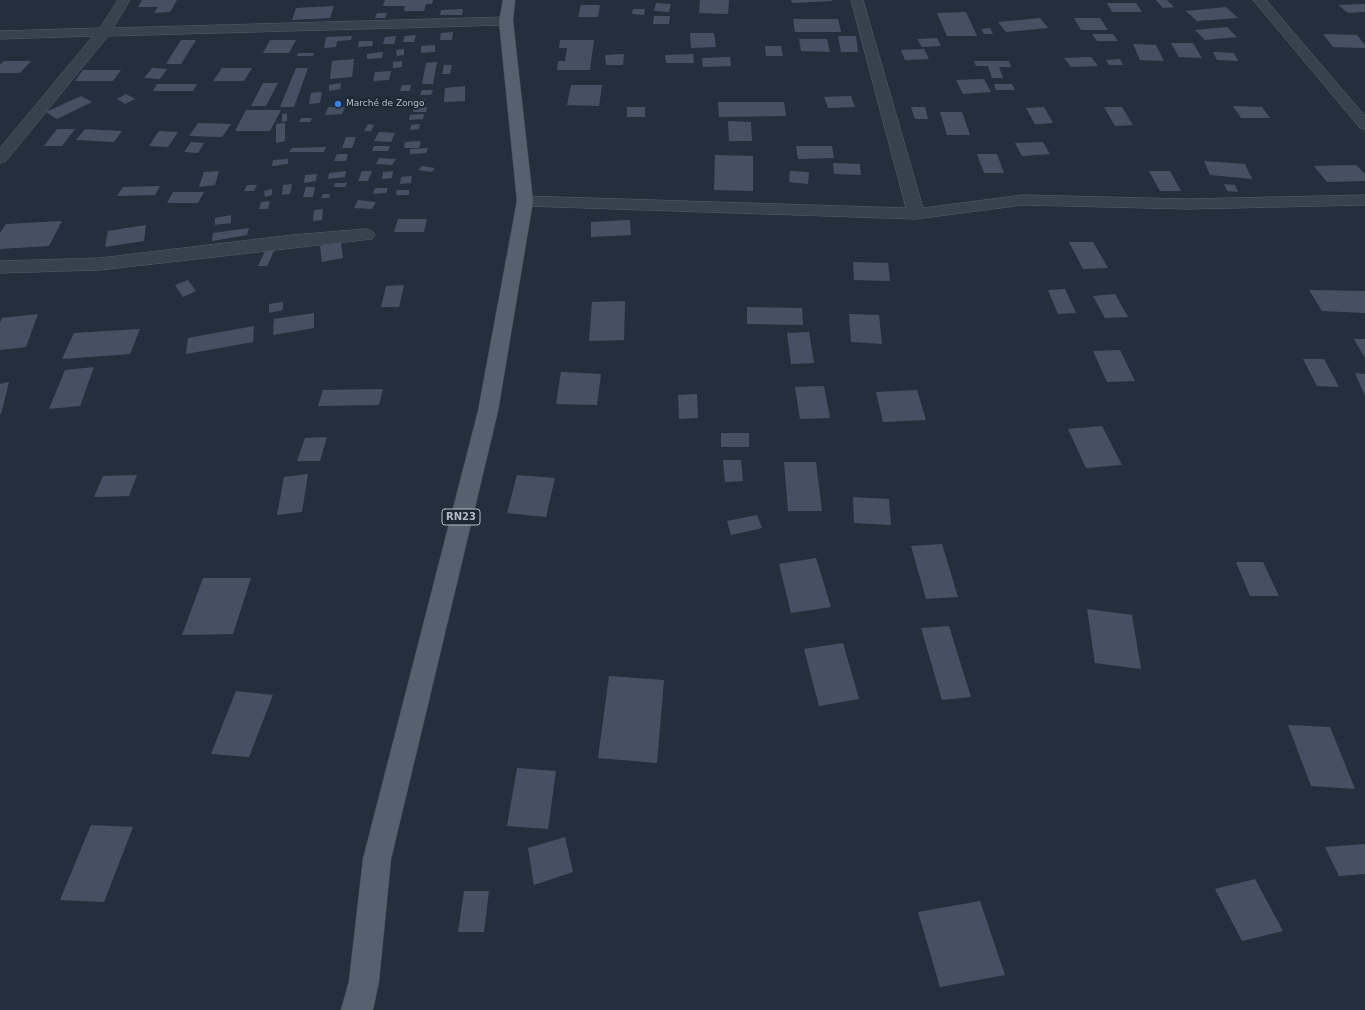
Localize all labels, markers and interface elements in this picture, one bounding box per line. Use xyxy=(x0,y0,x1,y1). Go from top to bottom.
marker: Marché de Zongo xyxy=(333,99,343,109)
place label: Marché de Zongo xyxy=(346,99,425,109)
road number: RN23 xyxy=(442,509,480,525)

